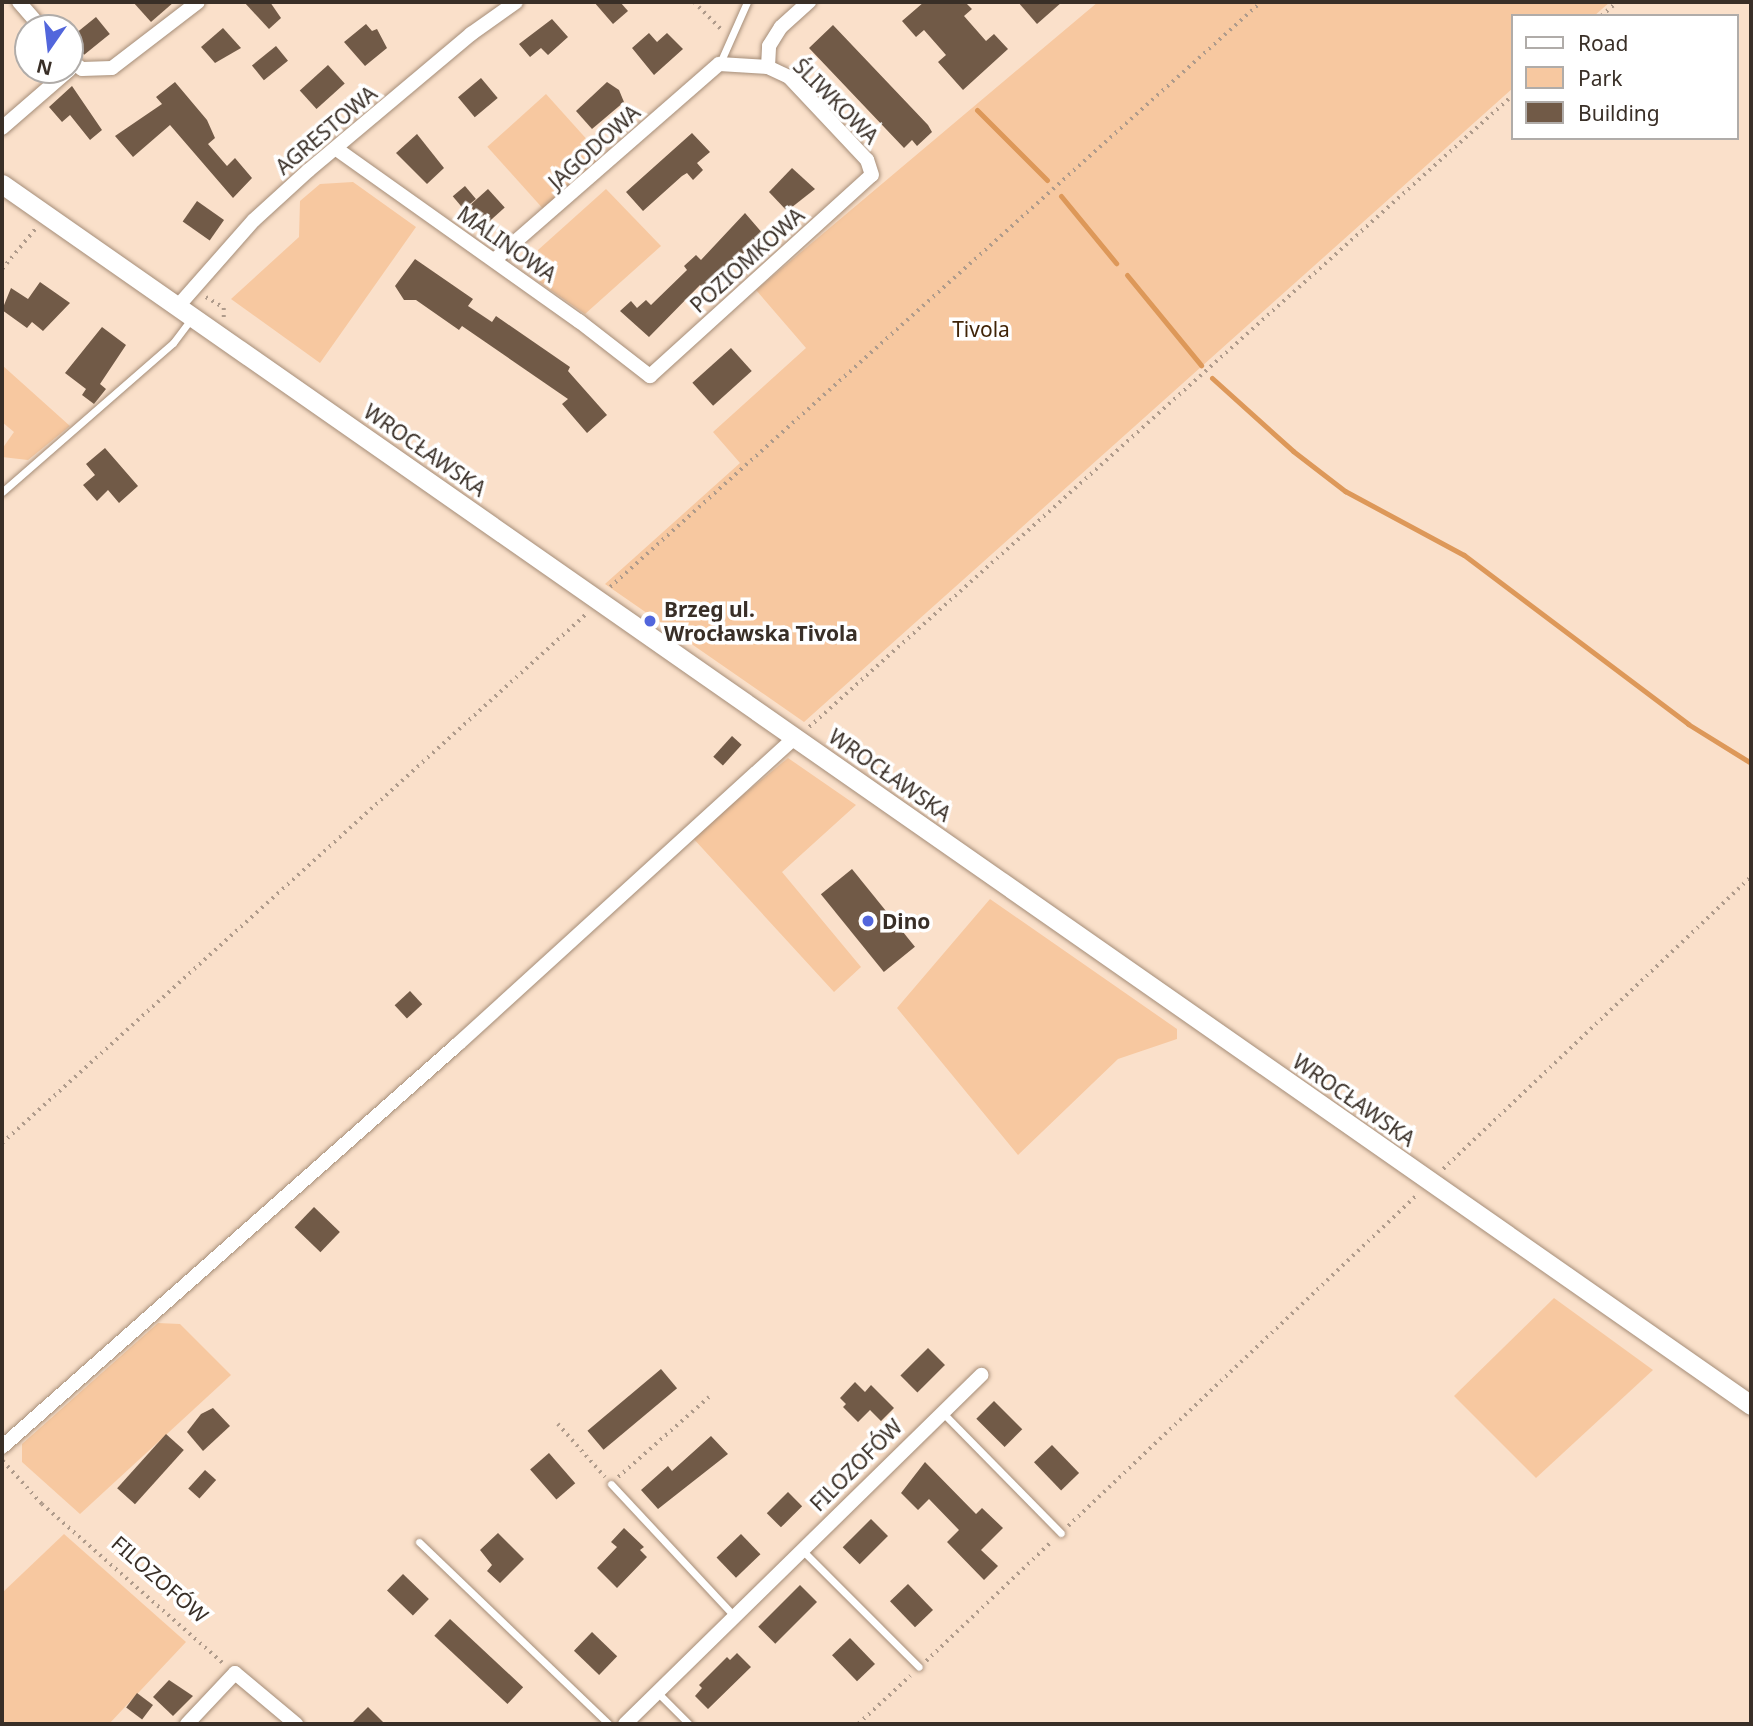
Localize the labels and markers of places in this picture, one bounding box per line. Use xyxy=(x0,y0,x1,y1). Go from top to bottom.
place label: Brzeg ul. Wrocławska Tivola xyxy=(664,596,858,646)
marker: Brzeg ul. Wrocławska Tivola xyxy=(642,613,658,629)
place label: Dino xyxy=(882,908,930,934)
marker: Dino xyxy=(860,913,876,929)

